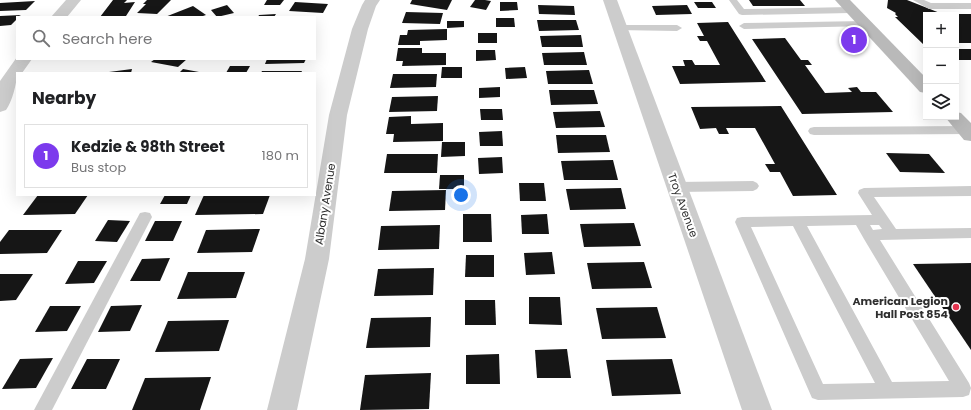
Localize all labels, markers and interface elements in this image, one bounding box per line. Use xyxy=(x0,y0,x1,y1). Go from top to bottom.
map controls xyxy=(923,12,959,120)
button: + xyxy=(923,12,959,48)
search box xyxy=(16,16,316,60)
pin: 1 xyxy=(841,25,867,55)
icon: search xyxy=(30,27,52,49)
text: Search here xyxy=(62,28,152,49)
button: − xyxy=(923,48,959,84)
button: layers xyxy=(923,84,959,120)
text: Nearby xyxy=(32,86,96,110)
text: Kedzie & 98th Street xyxy=(71,136,225,157)
text: 1 xyxy=(44,146,48,165)
text: 180 m xyxy=(262,146,299,165)
text: Bus stop xyxy=(71,158,126,177)
street label: Albany Avenue xyxy=(311,162,339,246)
street label: Troy Avenue xyxy=(664,171,702,240)
your location xyxy=(451,185,471,205)
place label: American Legion Hall Post 854 xyxy=(852,293,949,322)
marker: American Legion Hall Post 854 xyxy=(951,302,961,312)

